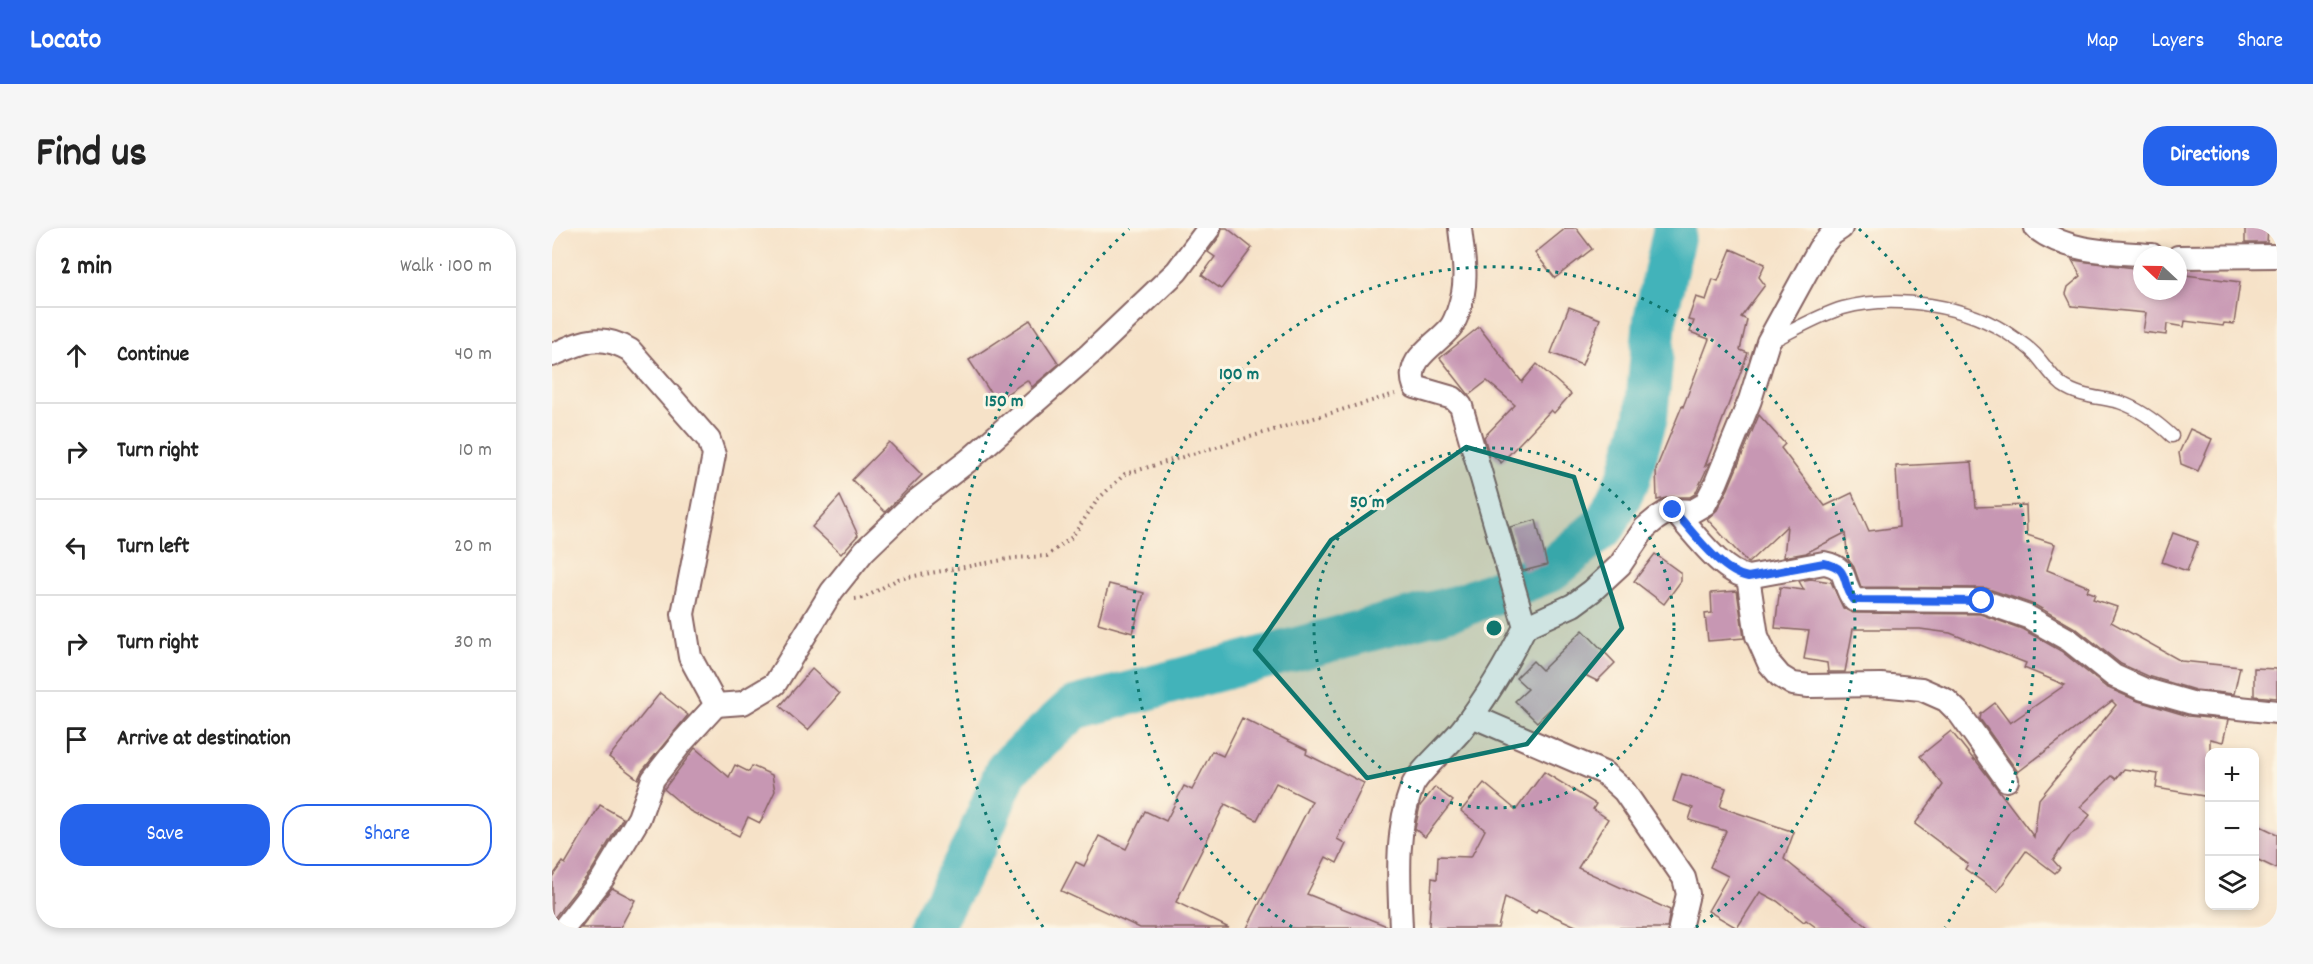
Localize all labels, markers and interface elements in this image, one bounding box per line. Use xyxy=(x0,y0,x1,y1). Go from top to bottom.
text: Locato xyxy=(30,22,101,62)
text: Map xyxy=(2087,27,2118,57)
text: Layers xyxy=(2151,27,2204,57)
text: Share xyxy=(2237,27,2283,57)
text: Find us xyxy=(36,126,147,186)
button: Directions xyxy=(2143,126,2277,186)
north arrow xyxy=(2133,246,2187,300)
text: 2 min xyxy=(60,249,112,286)
text: Walk · 100 m xyxy=(400,253,492,281)
icon: ahead xyxy=(60,339,93,372)
text: Continue xyxy=(117,340,189,371)
text: 40 m xyxy=(454,341,492,369)
text: 100 m xyxy=(1219,363,1259,388)
text: 150 m xyxy=(985,390,1023,415)
icon: right xyxy=(60,435,93,468)
text: Turn right xyxy=(117,436,199,467)
text: 10 m xyxy=(458,437,492,465)
text: 50 m xyxy=(1350,491,1384,516)
route end xyxy=(1659,496,1685,522)
icon: left xyxy=(60,531,93,564)
text: Turn left xyxy=(117,532,189,563)
text: 20 m xyxy=(454,533,492,561)
route start xyxy=(1968,587,1994,613)
centre of rings xyxy=(1484,618,1504,638)
icon: right xyxy=(60,627,93,660)
text: Turn right xyxy=(117,628,199,659)
text: 30 m xyxy=(454,629,492,657)
icon: arrive xyxy=(60,723,93,756)
text: Arrive at destination xyxy=(117,724,291,755)
map controls xyxy=(2205,748,2259,910)
button: + xyxy=(2205,748,2259,802)
button: − xyxy=(2205,802,2259,856)
button: Save xyxy=(60,804,270,866)
button: Share xyxy=(282,804,492,866)
button: layers xyxy=(2205,856,2259,910)

